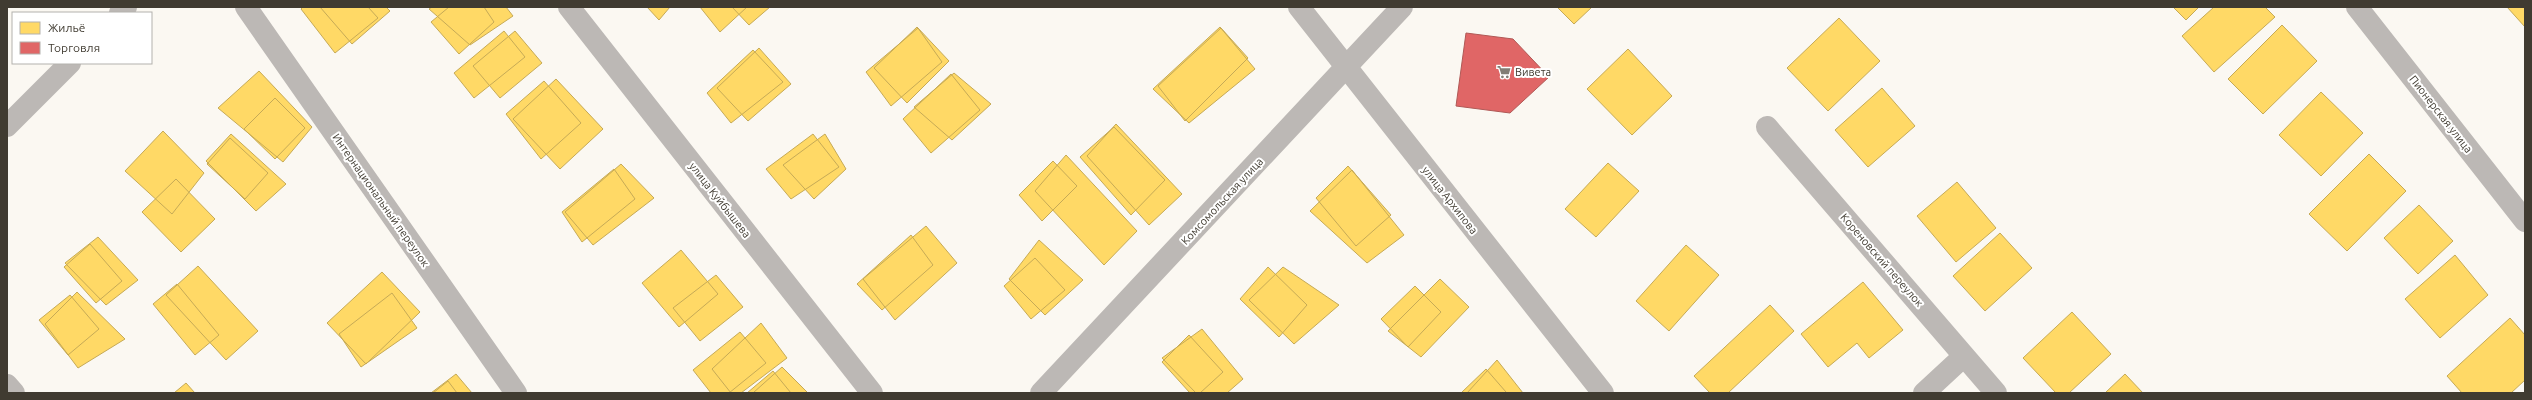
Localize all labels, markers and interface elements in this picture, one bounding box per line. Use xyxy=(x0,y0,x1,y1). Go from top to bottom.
legend xyxy=(12,12,152,64)
text: Жильё xyxy=(48,21,85,34)
text: Торговля xyxy=(48,41,100,54)
supermarket icon: Вивета xyxy=(1496,64,1512,80)
place label: Вивета xyxy=(1515,66,1551,78)
street label: Пионерская улица xyxy=(2407,73,2475,155)
street label: Интернациональный переулок xyxy=(330,131,432,269)
street label: Комсомольская улица xyxy=(1179,155,1265,247)
street label: улица Куйбышева xyxy=(687,160,753,240)
street label: улица Архипова xyxy=(1420,164,1480,236)
street label: Кореновский переулок xyxy=(1838,211,1926,309)

